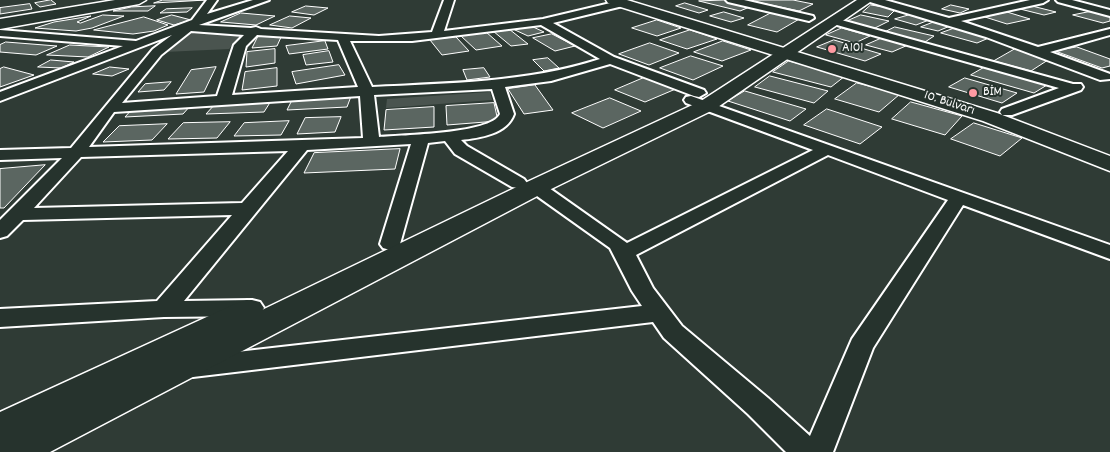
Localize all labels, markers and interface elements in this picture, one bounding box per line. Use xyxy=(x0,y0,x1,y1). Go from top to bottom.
place label: A101 xyxy=(842,41,863,57)
marker: A101 xyxy=(826,43,838,55)
place label: BİM xyxy=(983,85,1002,101)
marker: BİM xyxy=(967,87,979,99)
street label: 10. Bulvarı xyxy=(921,88,977,120)

